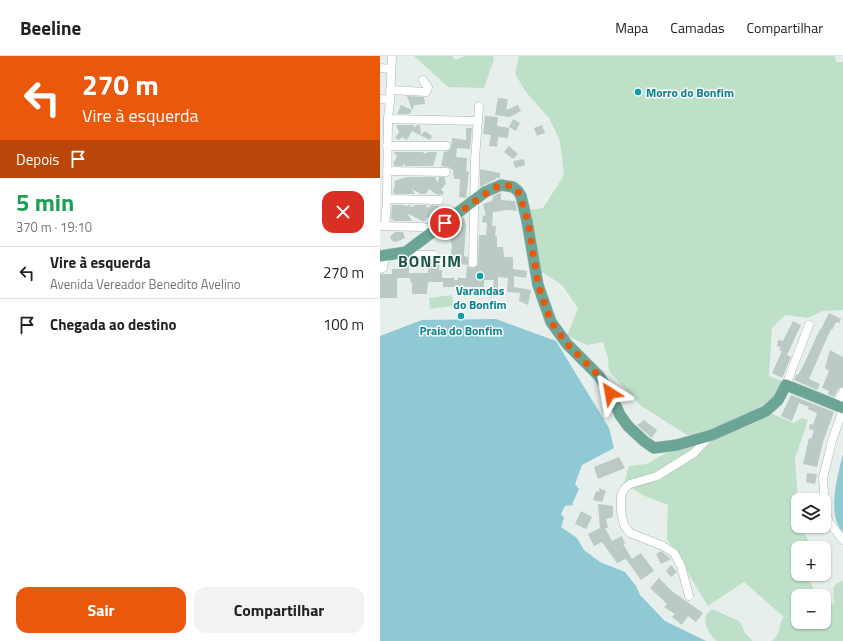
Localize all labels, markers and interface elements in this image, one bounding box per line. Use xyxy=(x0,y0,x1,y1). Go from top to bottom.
text: Beeline xyxy=(20,13,81,42)
text: Mapa xyxy=(615,17,648,38)
text: Camadas xyxy=(670,17,725,38)
text: Compartilhar xyxy=(747,17,823,38)
text: 270 m xyxy=(82,63,159,106)
icon: left xyxy=(16,72,68,124)
place label: Morro do Bonfim xyxy=(646,83,734,102)
marker: Morro do Bonfim xyxy=(633,87,643,97)
text: Vire à esquerda xyxy=(82,102,199,129)
text: Depois xyxy=(16,148,59,171)
icon: arrive xyxy=(67,148,89,170)
text: 5 min xyxy=(16,184,74,220)
button: close xyxy=(322,191,364,233)
pin xyxy=(428,206,462,240)
icon: arrive xyxy=(434,212,456,234)
text: 370 m · 19:10 xyxy=(16,217,92,237)
district label: BONFIM xyxy=(398,249,462,273)
text: Vire à esquerda xyxy=(50,251,151,274)
text: 270 m xyxy=(323,261,364,284)
icon: left xyxy=(16,262,38,284)
marker: Varandas do Bonfim xyxy=(475,271,485,281)
text: Avenida Vereador Benedito Avelino xyxy=(50,274,241,294)
place label: Varandas do Bonfim xyxy=(453,281,507,314)
marker: Praia do Bonfim xyxy=(456,311,466,321)
text: Chegada ao destino xyxy=(50,313,176,336)
text: 100 m xyxy=(323,313,364,336)
icon: arrive xyxy=(16,314,38,336)
place label: Praia do Bonfim xyxy=(420,321,502,340)
position arrow xyxy=(589,372,631,414)
map controls xyxy=(791,493,831,629)
button: layers xyxy=(791,493,831,533)
button: + xyxy=(791,541,831,581)
button: Sair xyxy=(16,587,186,633)
button: Compartilhar xyxy=(194,587,364,633)
button: − xyxy=(791,589,831,629)

